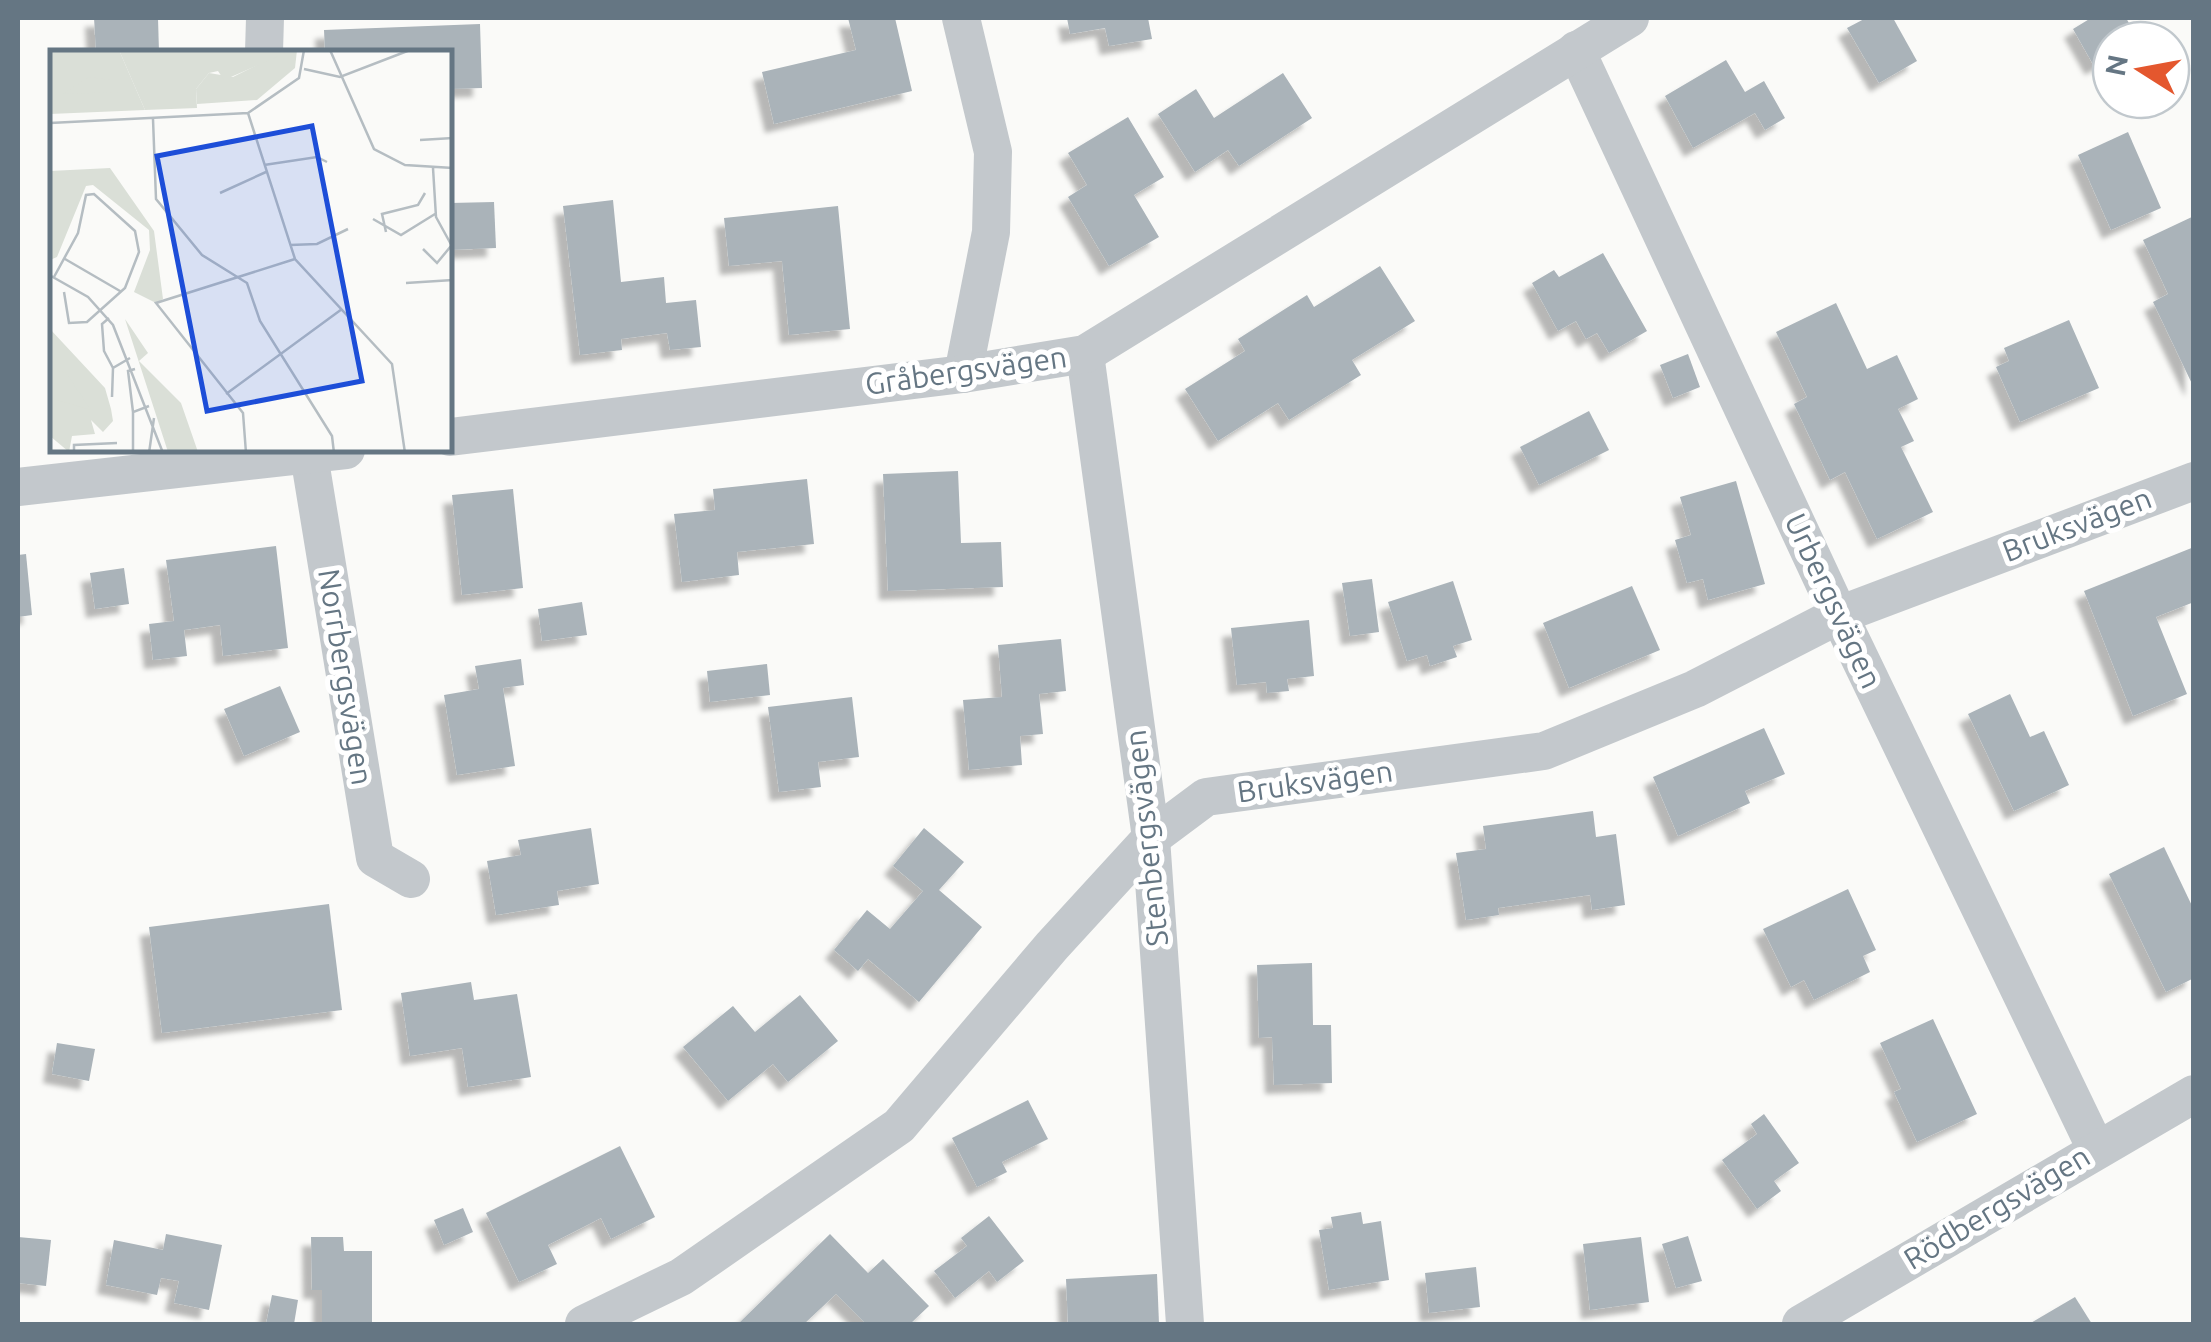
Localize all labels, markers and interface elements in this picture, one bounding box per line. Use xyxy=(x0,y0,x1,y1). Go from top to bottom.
north arrow xyxy=(2091,20,2191,120)
inset map xyxy=(50,50,452,452)
text: N xyxy=(2099,52,2133,78)
street label: Gråbergsvägen xyxy=(863,339,1069,401)
street label: Bruksvägen xyxy=(1997,480,2156,568)
street label: Urbergsvägen xyxy=(1779,508,1889,693)
street label: Norrbergsvägen xyxy=(312,566,380,787)
street label: Stenbergsvägen xyxy=(1118,728,1174,948)
street label: Bruksvägen xyxy=(1235,753,1395,809)
street label: Rödbergsvägen xyxy=(1898,1138,2095,1276)

